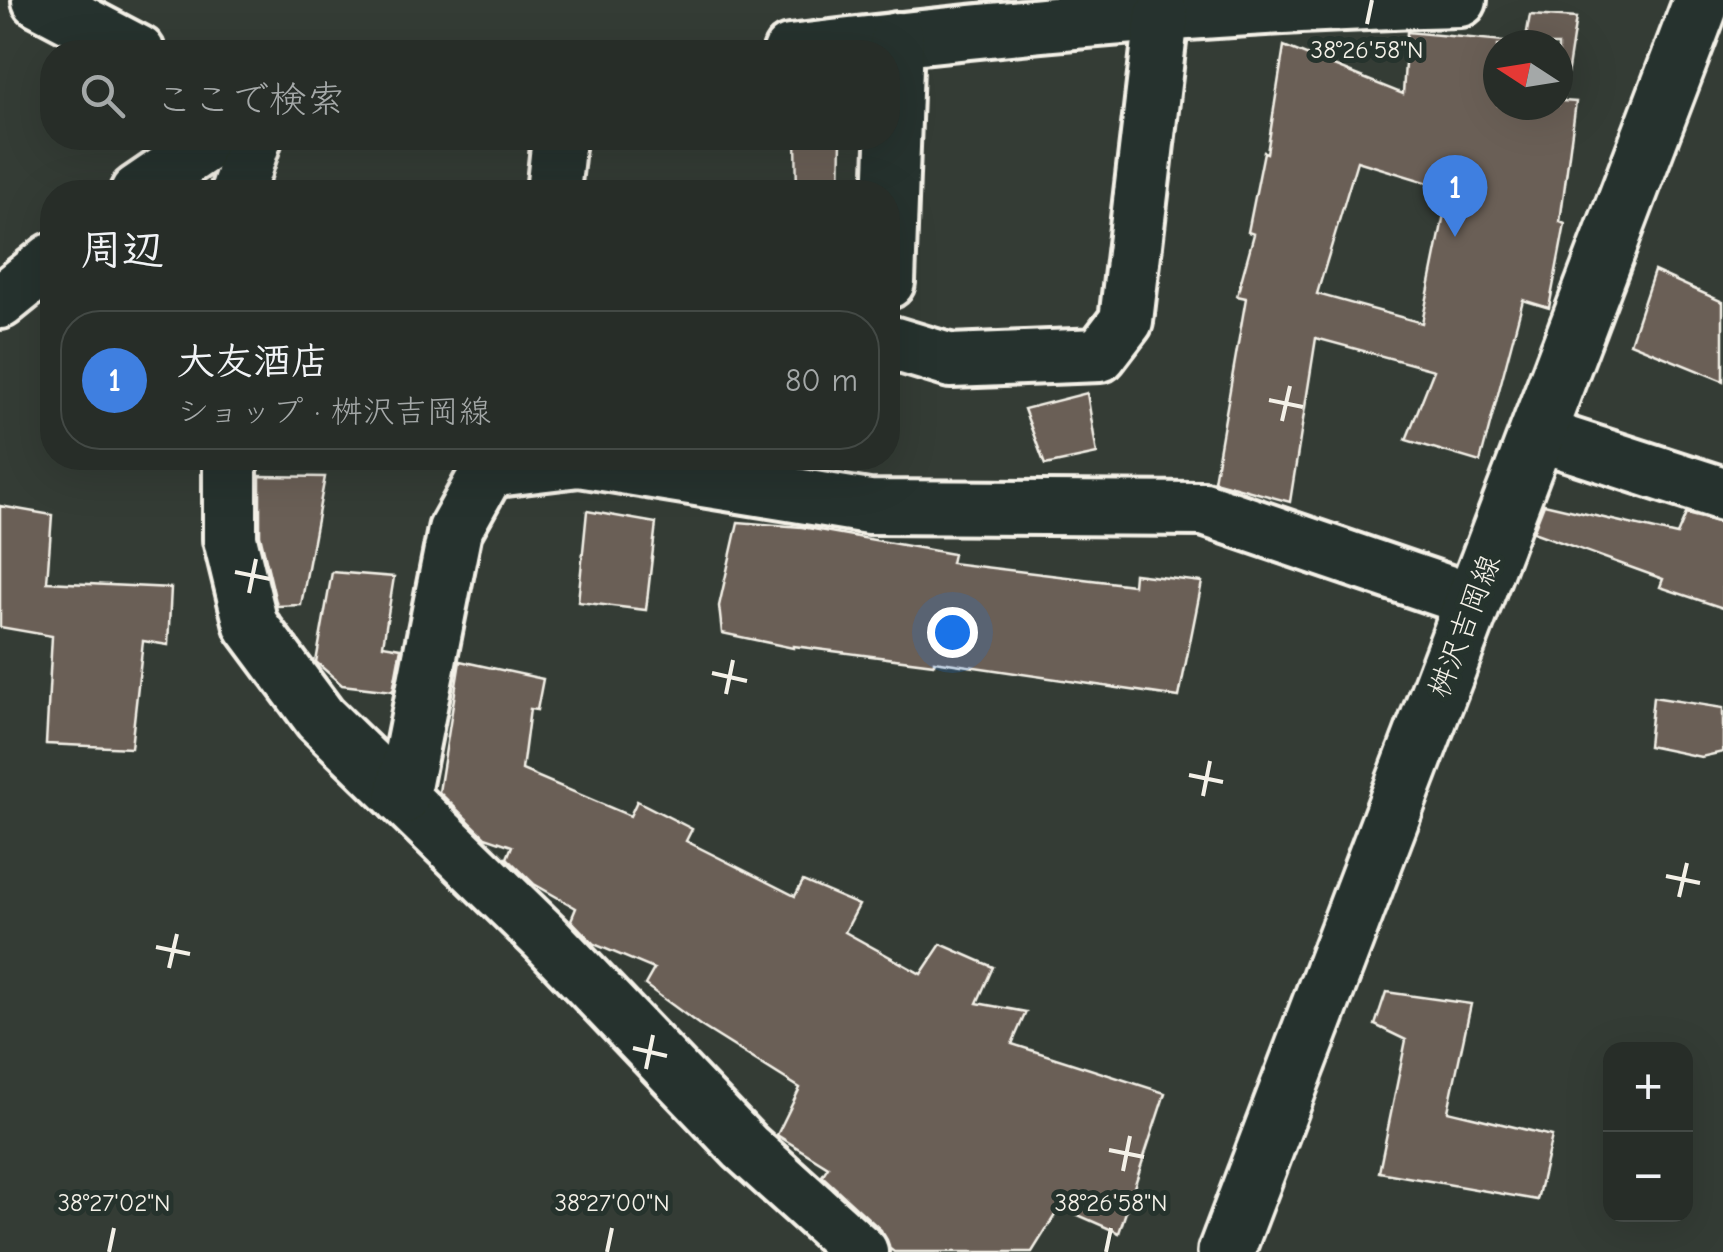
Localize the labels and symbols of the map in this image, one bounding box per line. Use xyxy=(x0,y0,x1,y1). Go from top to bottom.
north arrow xyxy=(1483,30,1573,120)
text: 38°26'58"N xyxy=(1311,35,1423,64)
pin: 1 xyxy=(1422,154,1488,237)
street label: 桝沢吉岡線 xyxy=(1421,550,1508,702)
your location xyxy=(927,607,978,658)
text: 38°27'02"N xyxy=(57,1188,171,1217)
text: 38°27'00"N xyxy=(554,1188,670,1217)
text: 38°26'58"N xyxy=(1055,1188,1167,1217)

